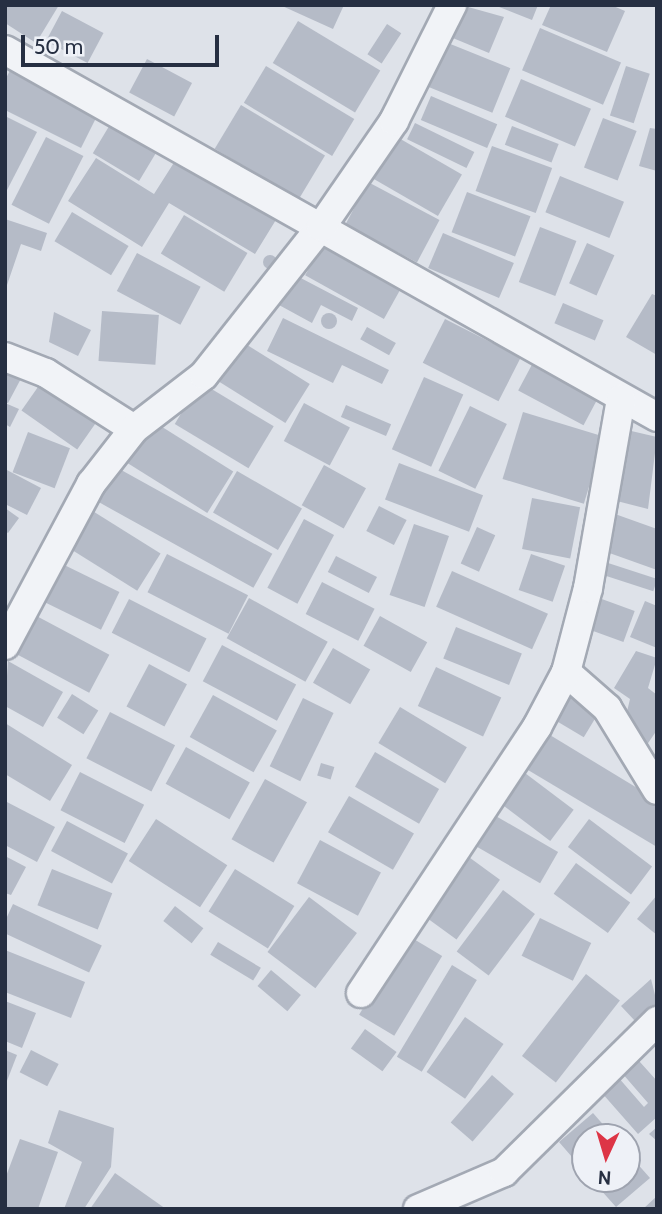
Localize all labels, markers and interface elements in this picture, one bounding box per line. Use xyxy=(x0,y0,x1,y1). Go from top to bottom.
scale bar xyxy=(24,21,222,65)
text: 50 m xyxy=(34,34,83,59)
north arrow xyxy=(571,1123,641,1193)
text: N xyxy=(597,1166,612,1189)

